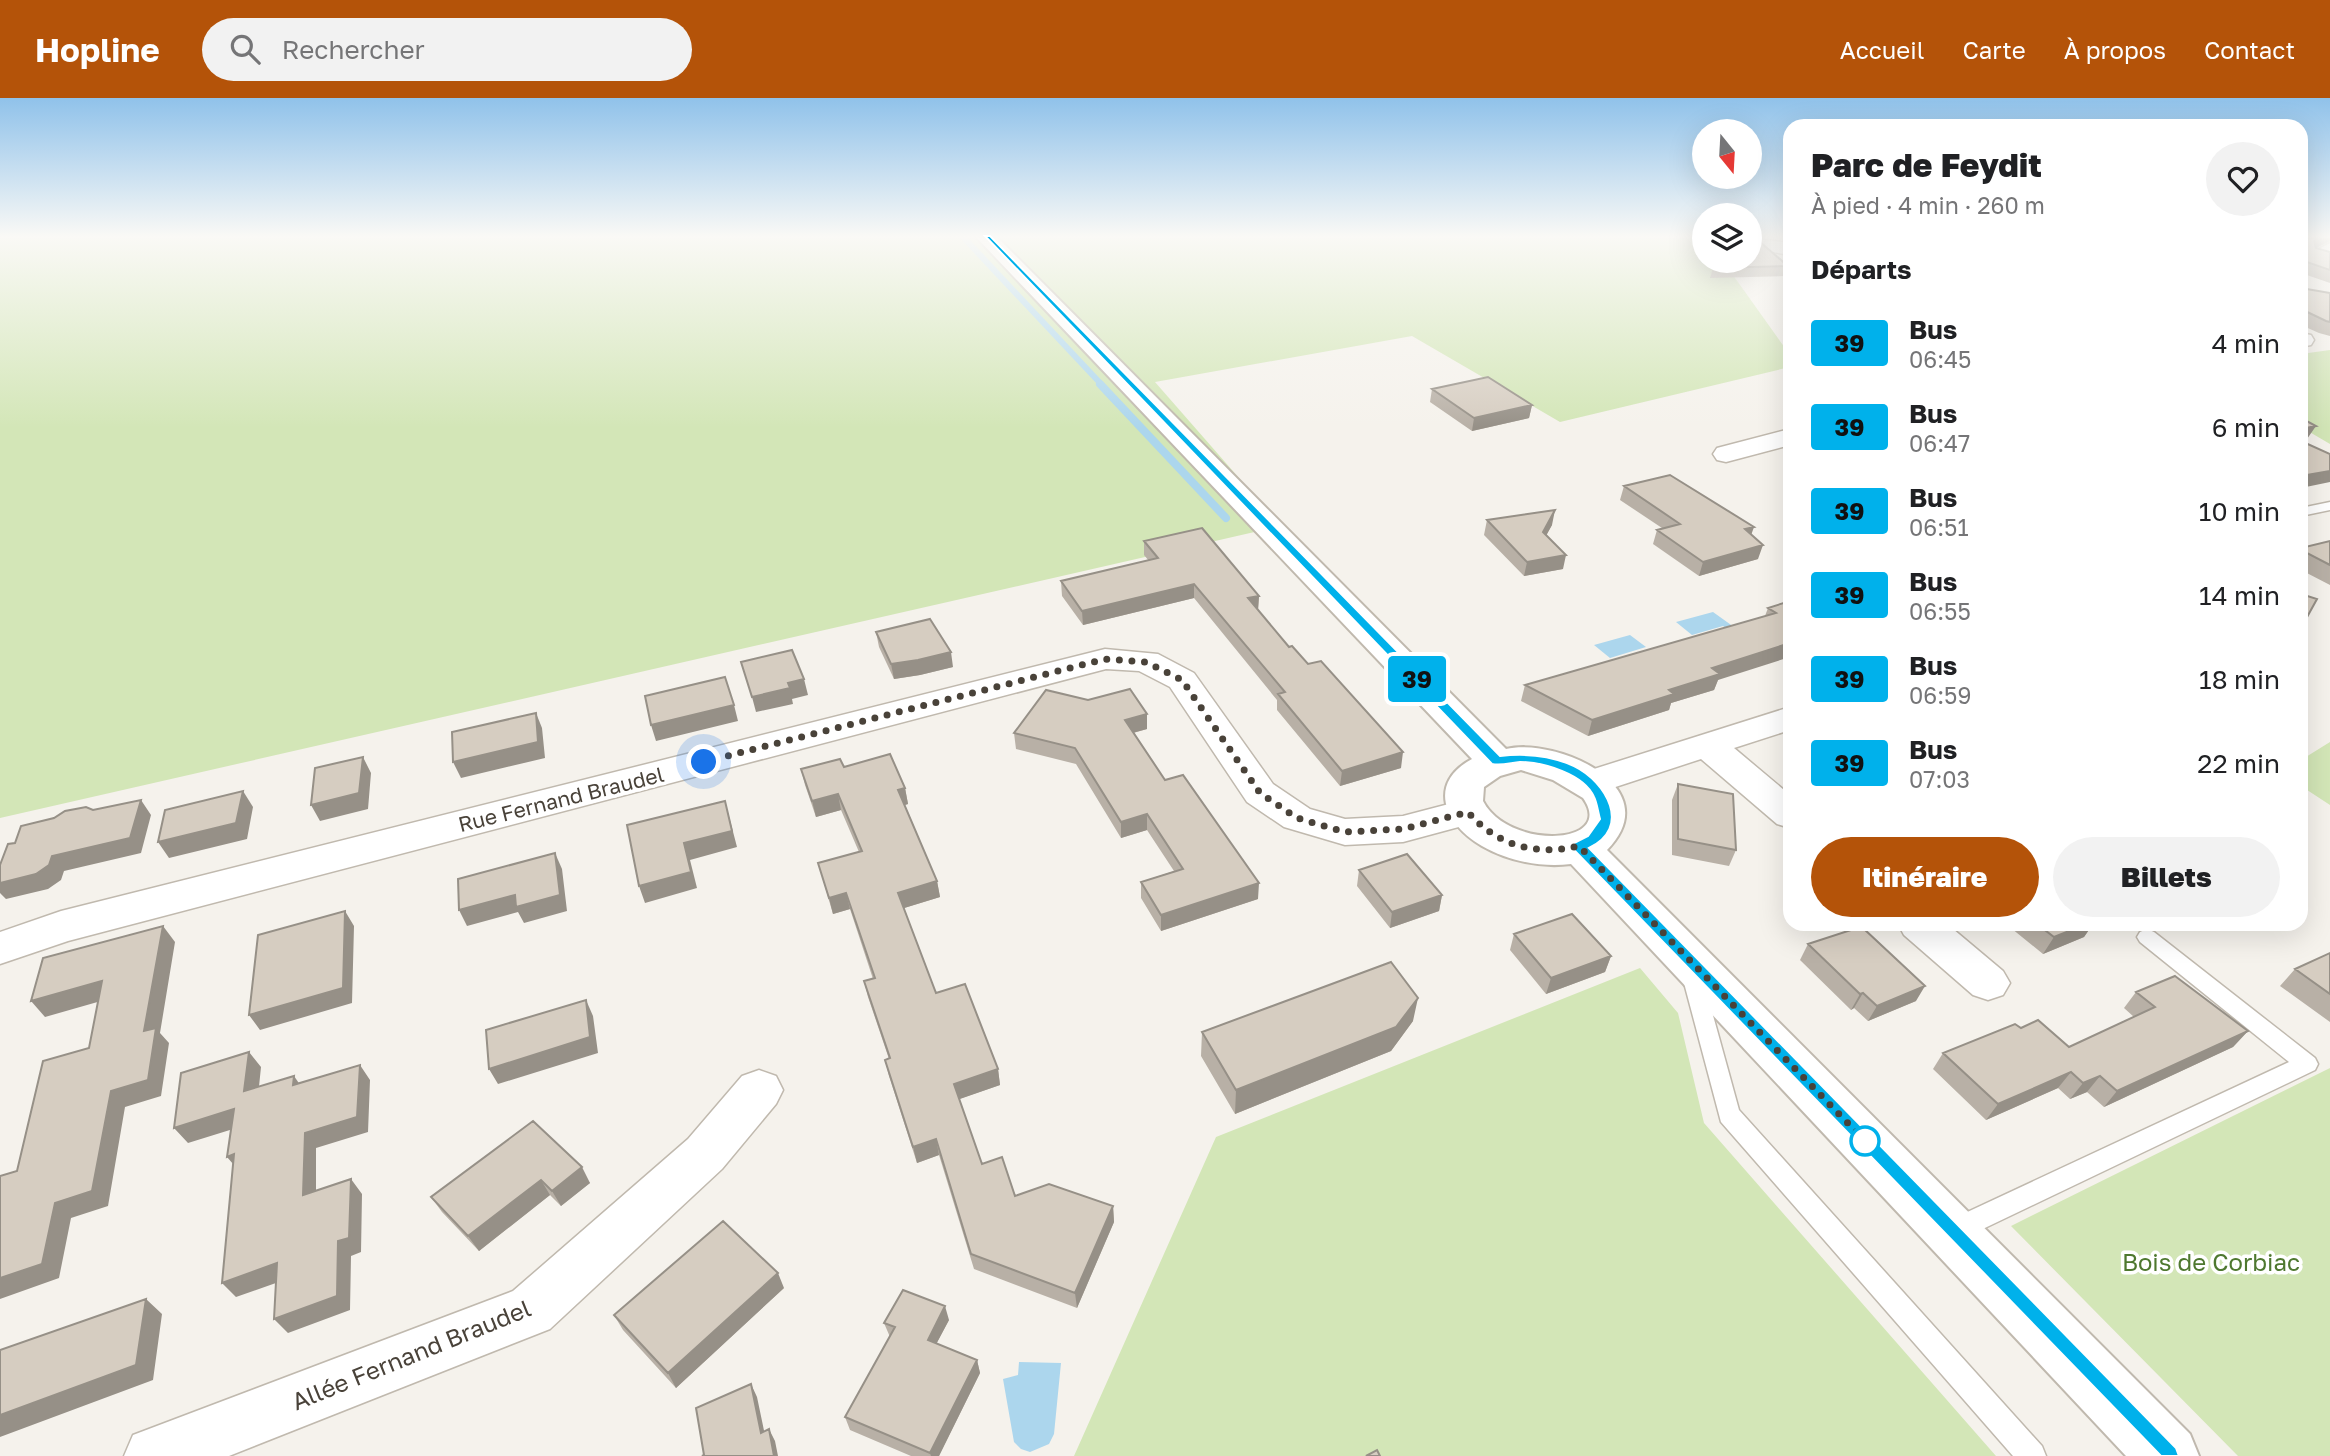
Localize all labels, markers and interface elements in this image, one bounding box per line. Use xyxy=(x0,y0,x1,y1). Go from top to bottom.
search box xyxy=(202,18,692,81)
text: Hopline xyxy=(35,30,160,69)
icon: search xyxy=(226,30,264,68)
text: Rechercher xyxy=(282,34,425,65)
text: Accueil xyxy=(1840,35,1924,64)
text: Carte xyxy=(1962,35,2026,64)
text: À propos xyxy=(2064,35,2166,64)
text: Contact xyxy=(2204,35,2295,64)
north arrow xyxy=(1692,119,1762,189)
map controls xyxy=(1692,119,1762,273)
button: heart xyxy=(2206,142,2280,216)
text: Parc de Feydit xyxy=(1811,145,2042,184)
text: À pied · 4 min · 260 m xyxy=(1811,191,2045,219)
button: layers xyxy=(1692,203,1762,273)
text: Départs xyxy=(1811,254,1912,285)
text: Bus xyxy=(1909,314,1957,345)
text: 39 xyxy=(1835,328,1864,357)
text: 4 min xyxy=(2212,328,2280,359)
text: 06:45 xyxy=(1909,345,1971,373)
text: Bus xyxy=(1909,398,1957,429)
text: 39 xyxy=(1835,412,1864,441)
text: 6 min xyxy=(2212,412,2280,443)
text: 06:47 xyxy=(1909,429,1970,457)
text: Bus xyxy=(1909,482,1957,513)
text: 39 xyxy=(1835,496,1864,525)
text: 10 min xyxy=(2199,496,2280,527)
text: 06:51 xyxy=(1909,513,1969,541)
text: Bus xyxy=(1909,566,1957,597)
text: 39 xyxy=(1835,580,1864,609)
text: 14 min xyxy=(2199,580,2280,611)
text: 06:55 xyxy=(1909,597,1971,625)
text: Bus xyxy=(1909,650,1957,681)
line badge: 39 xyxy=(1386,656,1448,702)
text: 39 xyxy=(1402,664,1432,693)
text: 39 xyxy=(1835,664,1864,693)
text: 18 min xyxy=(2199,664,2280,695)
text: 06:59 xyxy=(1909,681,1971,709)
text: Bus xyxy=(1909,734,1957,765)
your location xyxy=(686,744,721,779)
text: 39 xyxy=(1835,748,1864,777)
text: 22 min xyxy=(2197,748,2280,779)
street label: Rue Fernand Braudel xyxy=(456,761,666,837)
text: 07:03 xyxy=(1909,765,1970,793)
button: Itinéraire xyxy=(1811,837,2039,917)
button: Billets xyxy=(2053,837,2280,917)
unlabelled marker xyxy=(1850,1126,1880,1156)
park label: Bois de Corbiac xyxy=(2122,1247,2300,1276)
street label: Allée Fernand Braudel xyxy=(287,1293,535,1415)

